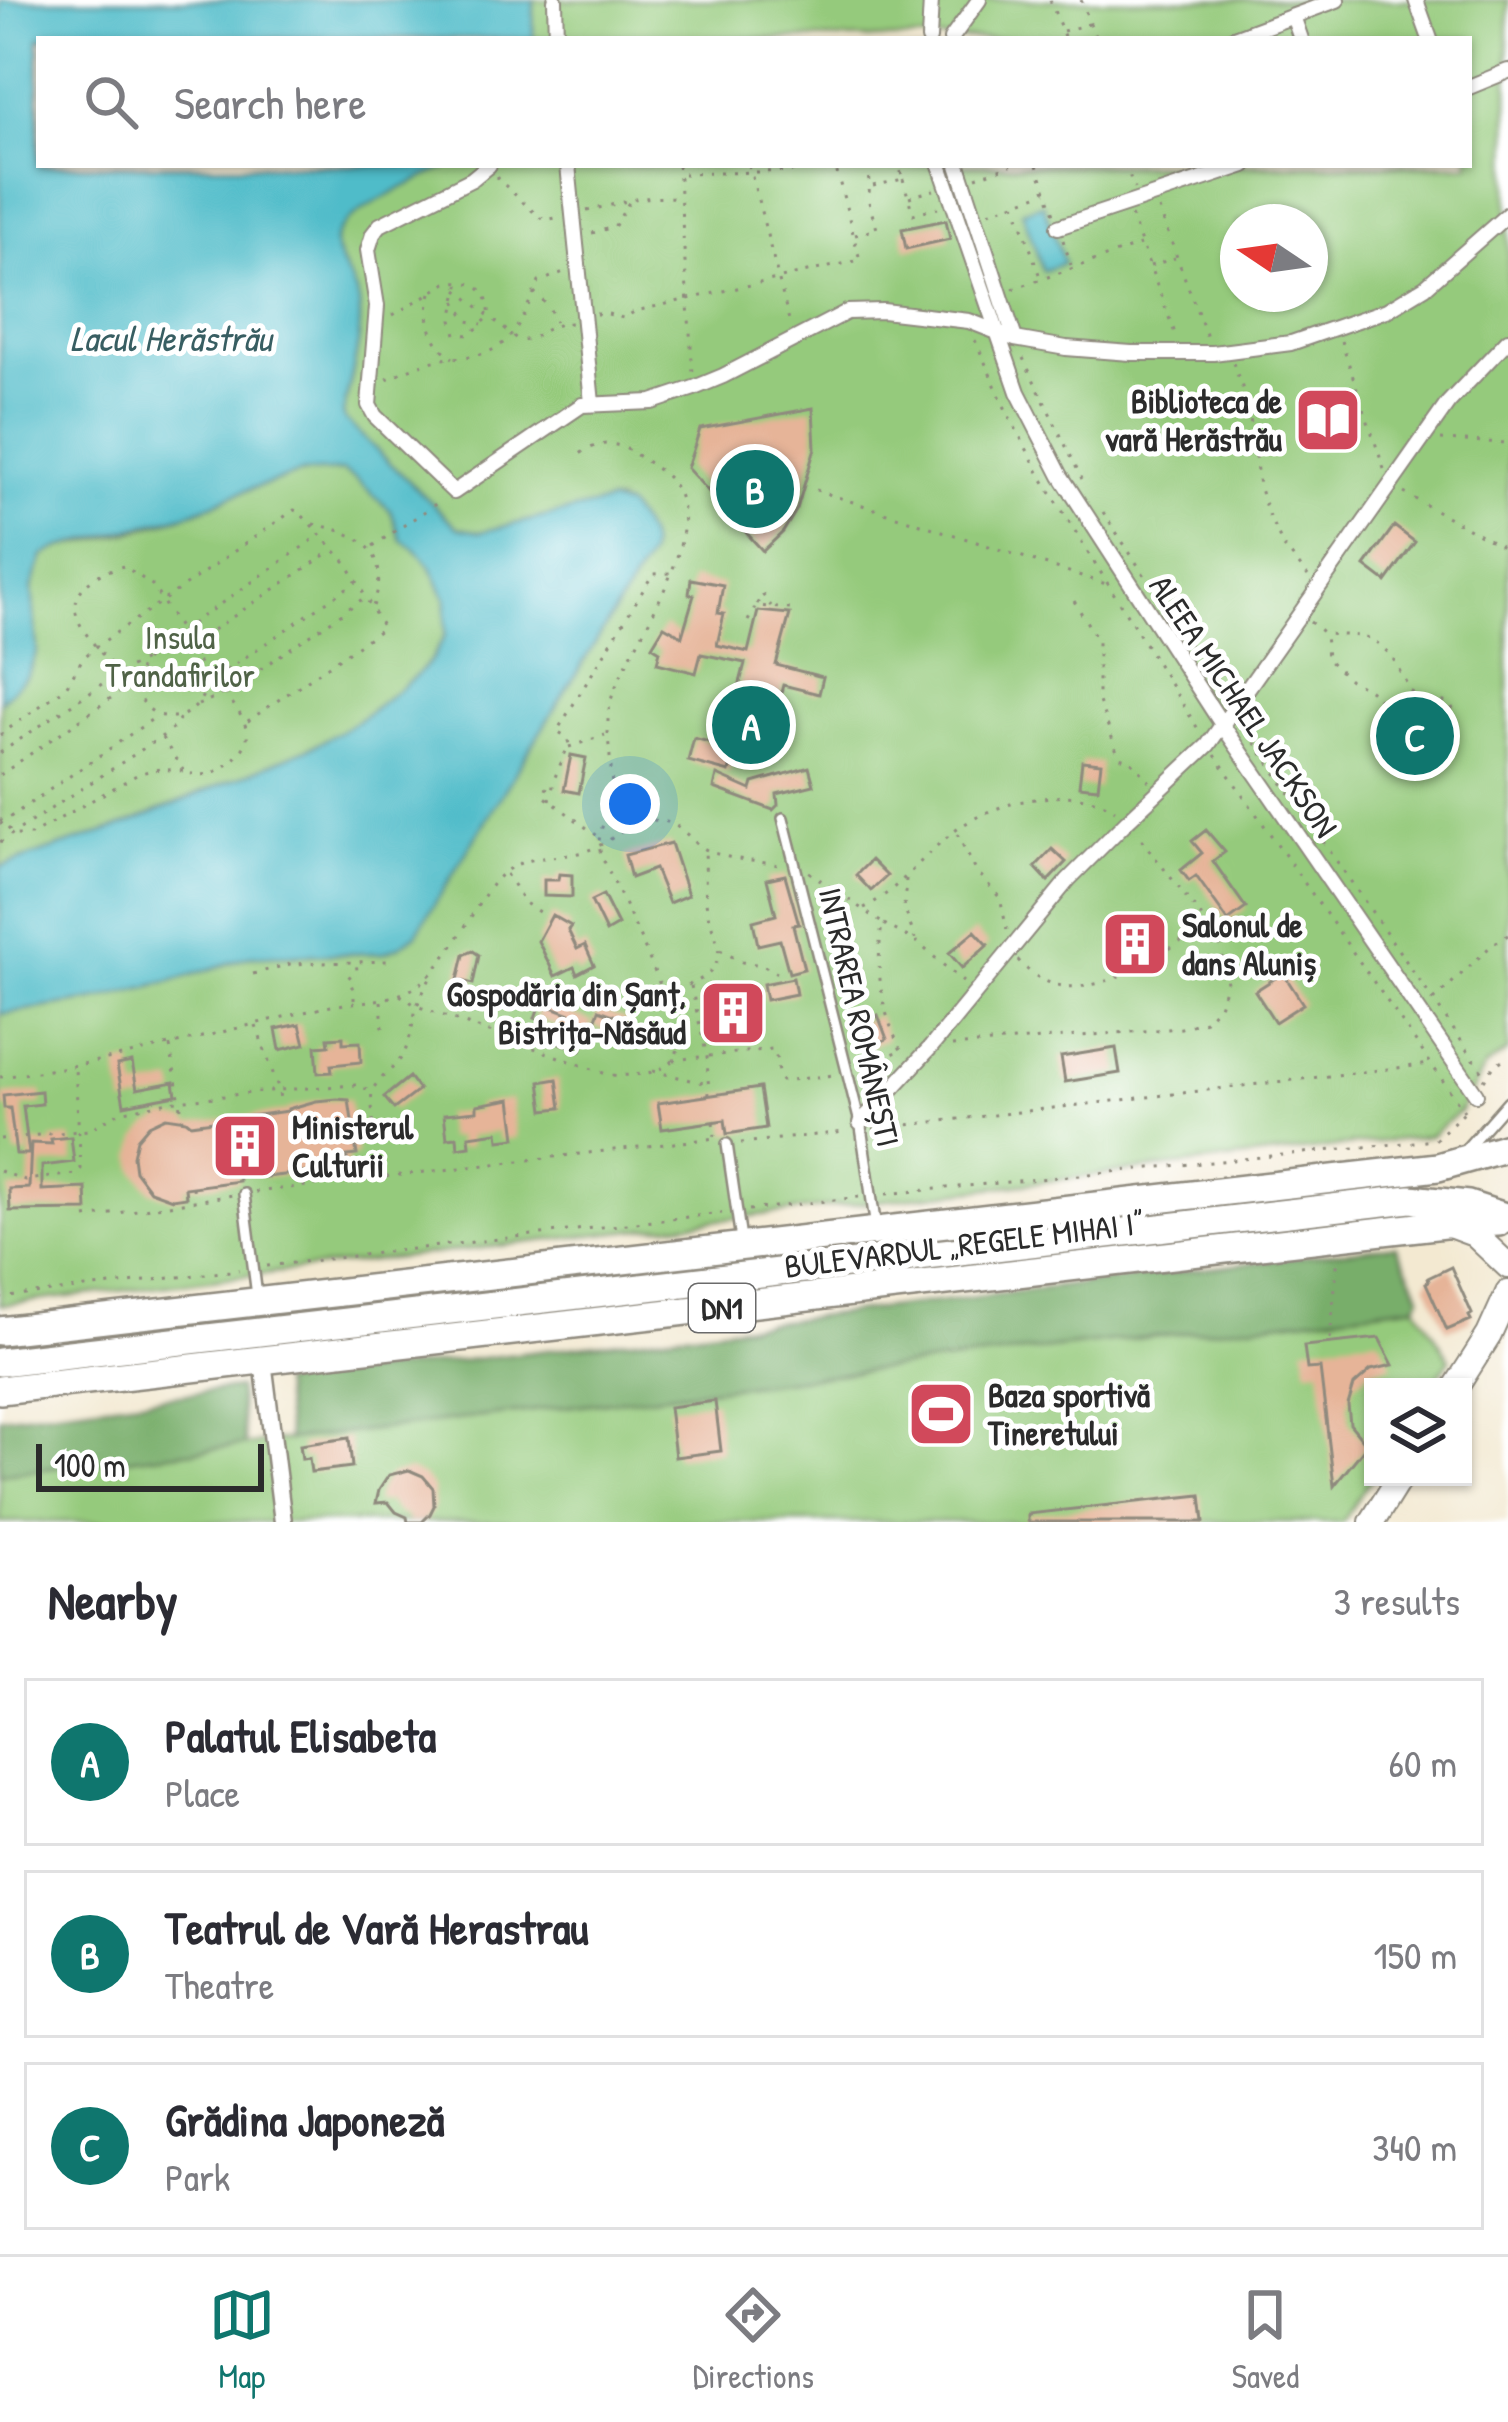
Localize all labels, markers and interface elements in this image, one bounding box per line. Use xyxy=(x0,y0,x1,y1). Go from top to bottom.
search box xyxy=(36,36,1472,168)
icon: search xyxy=(78,69,144,135)
text: Search here xyxy=(174,72,366,133)
north arrow xyxy=(1220,204,1328,312)
water label: Lacul Herăstrău xyxy=(70,313,274,362)
place label: Biblioteca de vară Herăstrău xyxy=(1106,379,1283,461)
library icon: Biblioteca de vară Herăstrău xyxy=(1293,385,1363,455)
pin: B xyxy=(716,444,794,534)
street label: ALEEA MICHAEL JACKSON xyxy=(1140,566,1348,846)
park label: Insula Trandafirilor xyxy=(105,615,255,697)
pin: A xyxy=(712,680,790,770)
pin: C xyxy=(1376,691,1454,781)
your location xyxy=(600,774,660,834)
street label: INTRAREA ROMÂNEȘTI xyxy=(809,883,911,1151)
place label: Salonul de dans Aluniș xyxy=(1182,903,1316,985)
building icon: Salonul de dans Aluniș xyxy=(1100,909,1170,979)
place label: Gospodăria din Șanț, Bistrița-Năsăud xyxy=(447,972,686,1054)
building icon: Gospodăria din Șanț, Bistrița-Năsăud xyxy=(698,978,768,1048)
place label: Ministerul Culturii xyxy=(292,1105,414,1187)
building icon: Ministerul Culturii xyxy=(210,1111,280,1181)
street label: BULEVARDUL „REGELE MIHAI I” xyxy=(782,1200,1146,1288)
road number: DN1 xyxy=(689,1284,755,1332)
place label: Baza sportivă Tineretului xyxy=(987,1373,1150,1455)
map controls xyxy=(1364,1378,1472,1486)
button: layers xyxy=(1364,1378,1472,1486)
sports icon: Baza sportivă Tineretului xyxy=(906,1379,976,1449)
scale bar xyxy=(36,1438,264,1491)
text: 100 m xyxy=(54,1443,126,1487)
text: Nearby xyxy=(48,1566,178,1635)
text: 3 results xyxy=(1334,1574,1460,1627)
text: Palatul Elisabeta xyxy=(165,1705,436,1766)
text: A xyxy=(80,1736,100,1789)
text: 60 m xyxy=(1388,1736,1457,1789)
text: Place xyxy=(165,1766,240,1819)
text: Teatrul de Vară Herastrau xyxy=(165,1897,589,1958)
text: B xyxy=(80,1928,100,1981)
text: 150 m xyxy=(1373,1928,1457,1981)
text: Theatre xyxy=(165,1958,274,2011)
text: Grădina Japoneză xyxy=(165,2089,444,2150)
text: C xyxy=(79,2120,101,2173)
text: 340 m xyxy=(1372,2120,1457,2173)
text: Park xyxy=(165,2150,230,2203)
tab: Map xyxy=(209,2282,275,2398)
tab: Directions xyxy=(693,2282,814,2398)
tab: Saved xyxy=(1232,2282,1299,2398)

